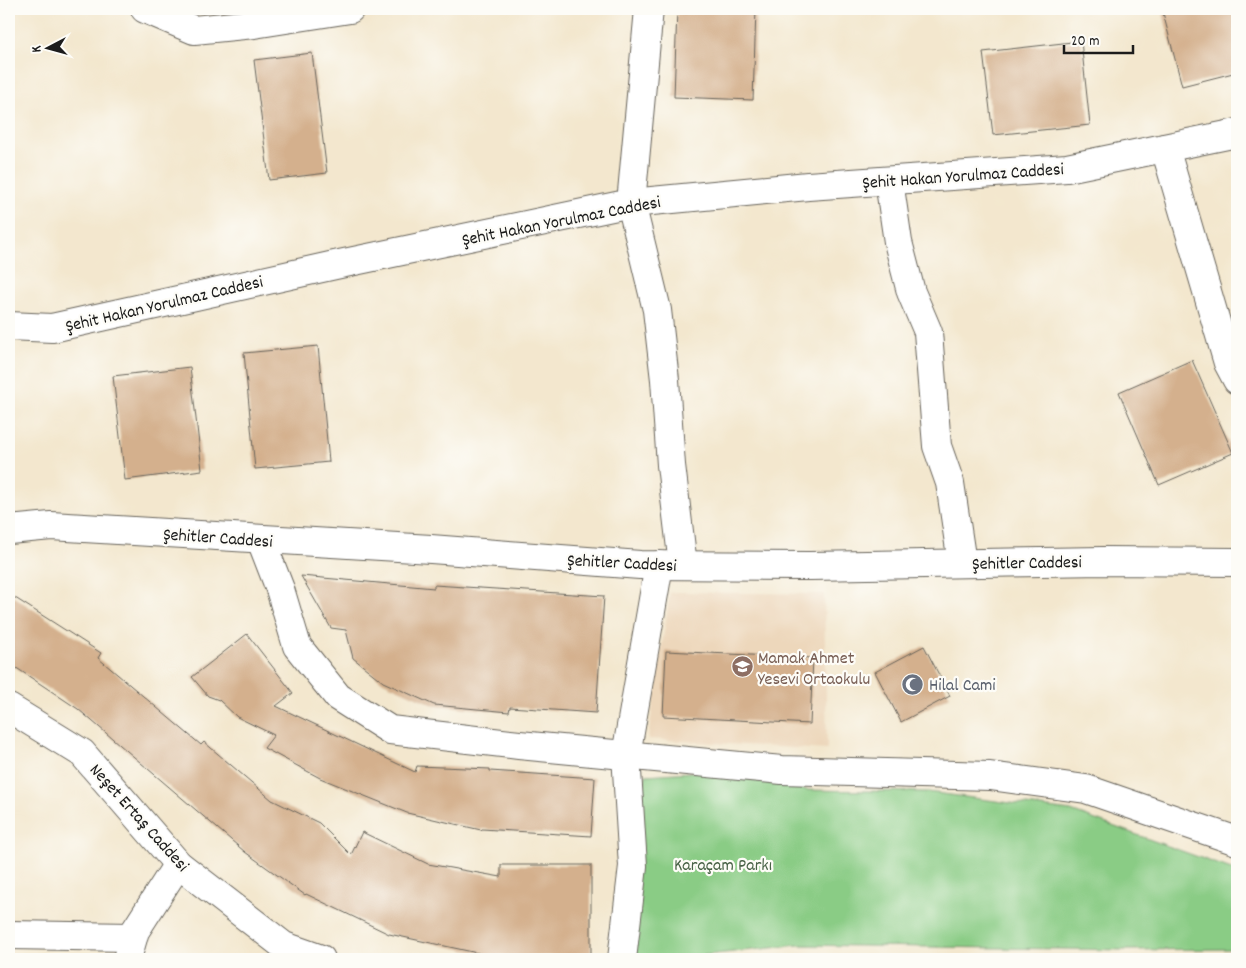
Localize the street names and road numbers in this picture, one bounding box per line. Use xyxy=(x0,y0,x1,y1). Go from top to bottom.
street label: Şehit Hakan Yorulmaz Caddesi xyxy=(862,158,1065,197)
street label: Şehit Hakan Yorulmaz Caddesi xyxy=(460,191,663,254)
street label: Şehit Hakan Yorulmaz Caddesi xyxy=(64,271,266,340)
street label: Şehitler Caddesi xyxy=(162,523,273,556)
street label: Şehitler Caddesi xyxy=(567,549,677,580)
street label: Şehitler Caddesi xyxy=(972,551,1082,578)
street label: Neşet Ertaş Caddesi xyxy=(83,759,194,878)

